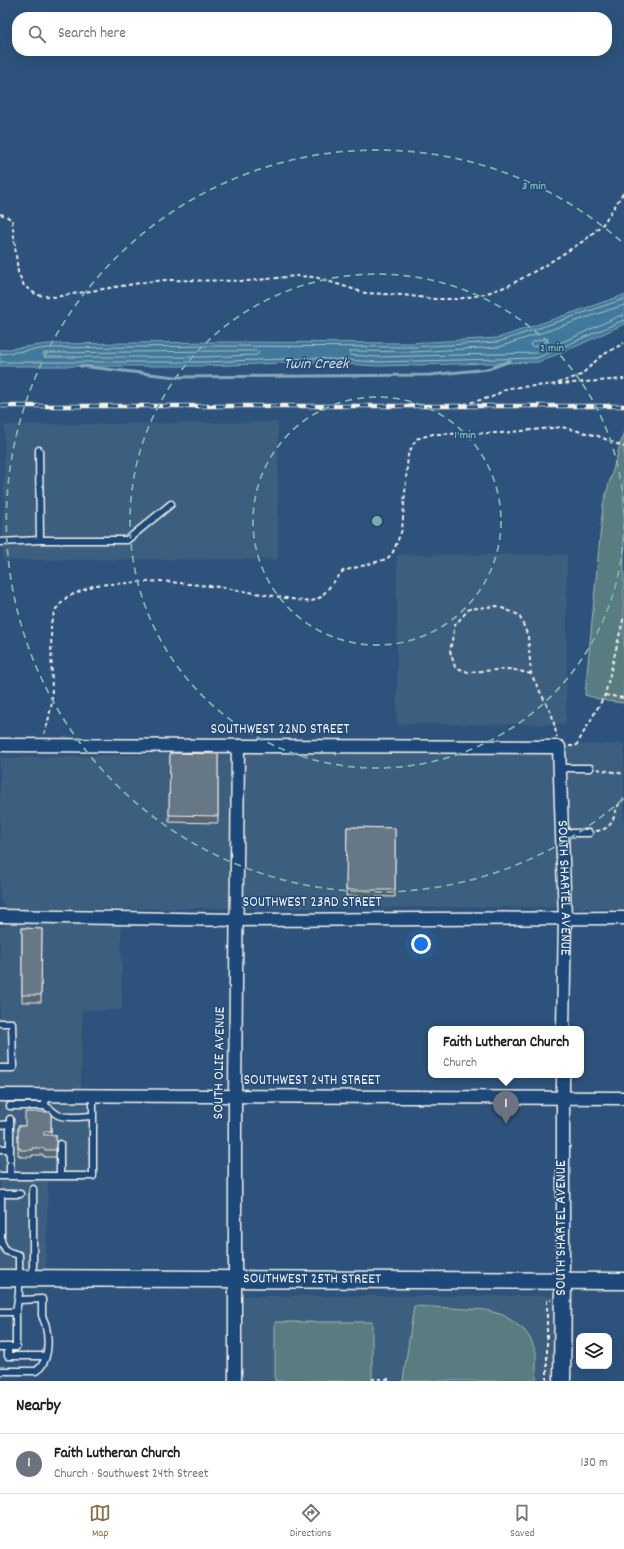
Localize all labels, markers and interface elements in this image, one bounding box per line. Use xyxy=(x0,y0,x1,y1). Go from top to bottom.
search box xyxy=(12,12,612,56)
icon: search xyxy=(26,23,48,45)
text: Search here xyxy=(58,23,126,45)
text: 3 min xyxy=(522,178,546,195)
text: 2 min xyxy=(540,340,564,357)
water label: Twin Creek xyxy=(283,353,350,376)
text: 1 min xyxy=(454,427,476,444)
centre of rings xyxy=(370,514,384,528)
street label: SOUTHWEST 22ND STREET xyxy=(211,719,349,741)
street label: SOUTH SHARTEL AVENUE xyxy=(551,820,576,956)
street label: SOUTHWEST 23RD STREET xyxy=(243,892,381,914)
your location xyxy=(411,934,431,954)
street label: SOUTH OLIE AVENUE xyxy=(208,1006,232,1120)
popup xyxy=(428,1026,584,1078)
text: Faith Lutheran Church xyxy=(443,1032,569,1054)
text: Church xyxy=(443,1054,477,1073)
street label: SOUTHWEST 24TH STREET xyxy=(243,1070,381,1092)
pin: 1 xyxy=(493,1091,519,1124)
street label: SOUTH SHARTEL AVENUE xyxy=(551,1160,573,1296)
street label: SOUTHWEST 25TH STREET xyxy=(243,1268,381,1291)
map controls xyxy=(576,1333,612,1369)
button: layers xyxy=(576,1333,612,1369)
text: Nearby xyxy=(16,1395,60,1419)
text: Faith Lutheran Church xyxy=(54,1443,180,1465)
text: 1 xyxy=(28,1454,30,1473)
text: 130 m xyxy=(580,1454,608,1473)
text: Church · Southwest 24th Street xyxy=(54,1465,209,1484)
tab: Map xyxy=(89,1502,111,1542)
tab: Directions xyxy=(290,1502,332,1542)
tab: Saved xyxy=(510,1502,535,1542)

